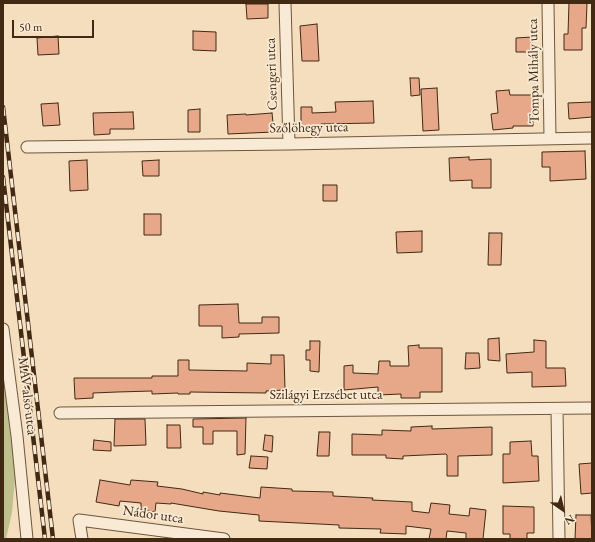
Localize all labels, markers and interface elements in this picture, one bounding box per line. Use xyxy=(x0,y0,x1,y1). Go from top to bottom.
scale bar xyxy=(14,12,96,38)
street label: Tompa Mihály utca xyxy=(525,18,543,124)
text: 50 m xyxy=(19,19,42,35)
street label: Csengeri utca xyxy=(262,37,282,111)
street label: Szőlöhegy utca xyxy=(269,119,349,137)
street label: MÁV-alsó utca xyxy=(14,356,40,436)
street label: Szilágyi Erzsébet utca xyxy=(269,387,383,403)
north arrow xyxy=(543,490,583,530)
street label: Nádor utca xyxy=(122,502,184,528)
text: N xyxy=(562,512,577,528)

